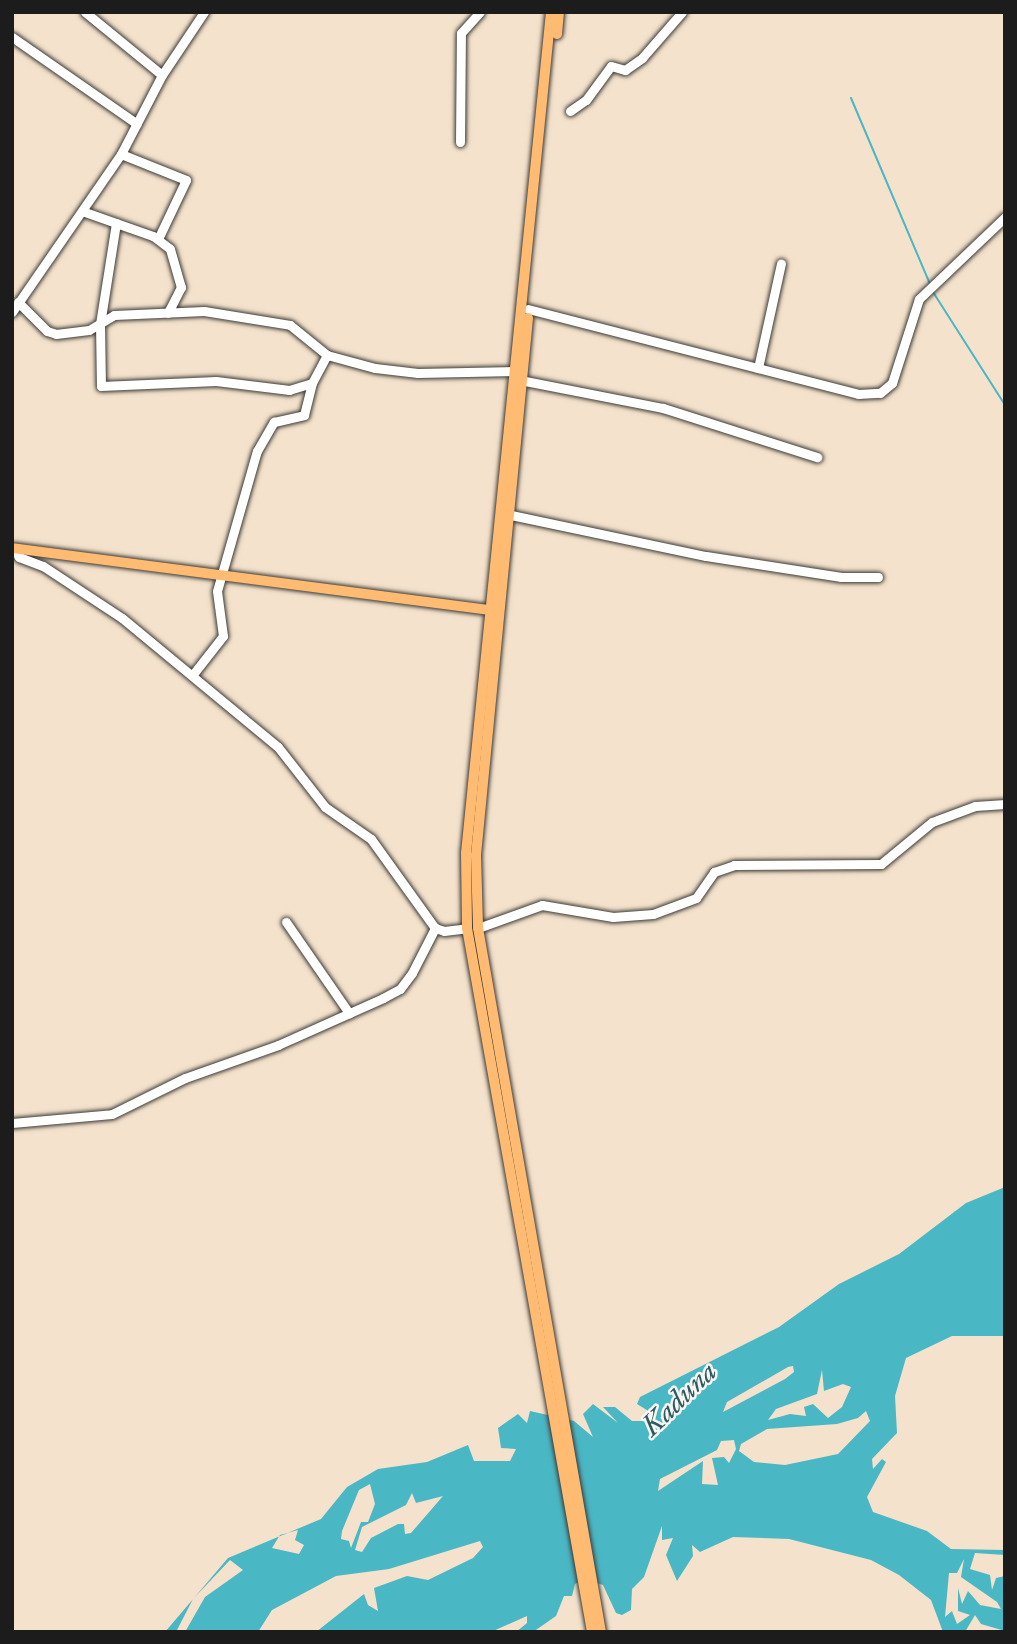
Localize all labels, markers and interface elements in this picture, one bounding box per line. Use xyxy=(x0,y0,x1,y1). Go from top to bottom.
water label: Kaduna xyxy=(634,1355,724,1443)

